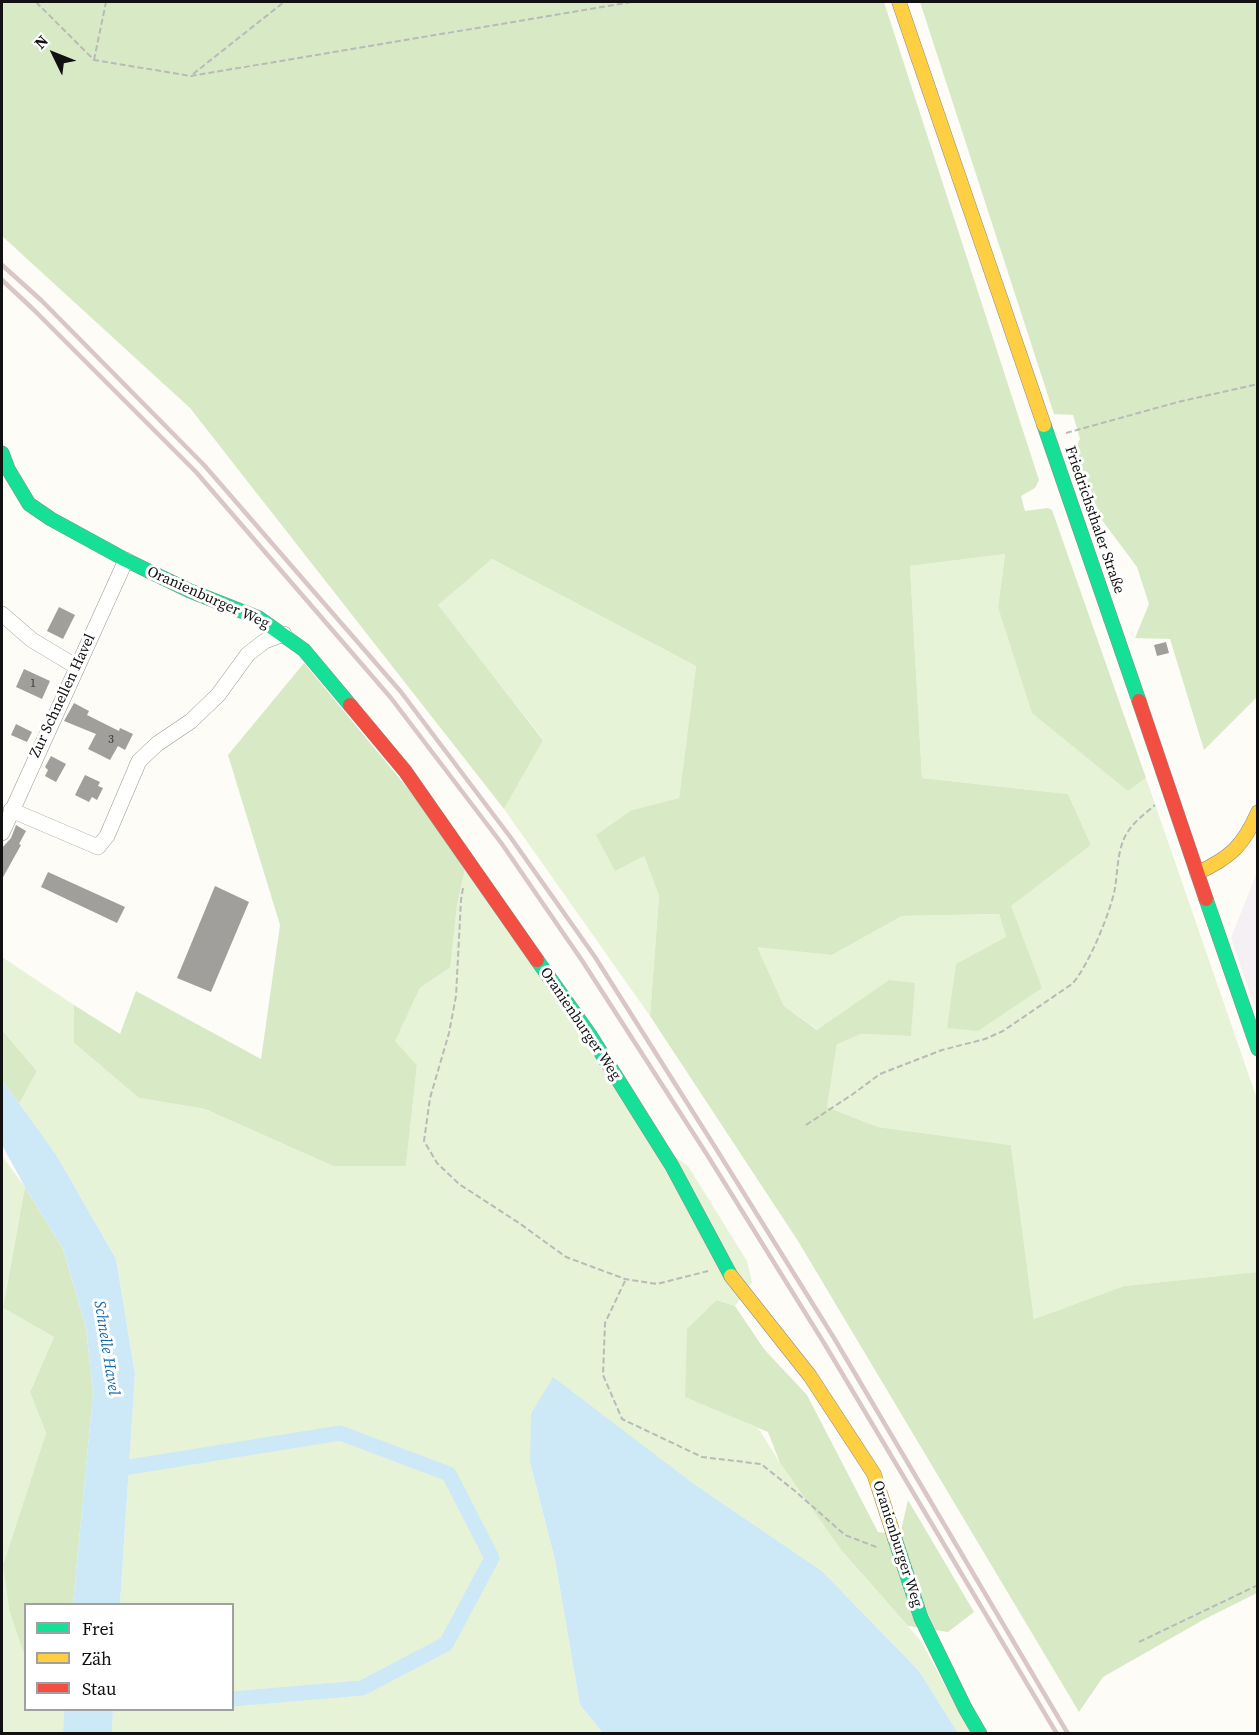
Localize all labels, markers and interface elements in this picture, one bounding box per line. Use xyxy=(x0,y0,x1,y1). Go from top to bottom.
north arrow xyxy=(24,24,84,84)
text: N xyxy=(29,30,53,53)
street label: Friedrichsthaler Straße xyxy=(1060,444,1128,596)
street label: Oranienburger Weg xyxy=(144,563,272,633)
street label: Zur Schnellen Havel xyxy=(26,631,100,761)
house number: 1 xyxy=(30,677,36,691)
house number: 3 xyxy=(108,733,114,747)
street label: Oranienburger Weg xyxy=(536,964,624,1084)
water label: Schnelle Havel xyxy=(89,1299,123,1397)
street label: Oranienburger Weg xyxy=(868,1478,926,1610)
legend xyxy=(24,1603,234,1711)
text: Frei xyxy=(82,1616,114,1641)
text: Zäh xyxy=(82,1646,112,1671)
text: Stau xyxy=(82,1676,117,1701)

